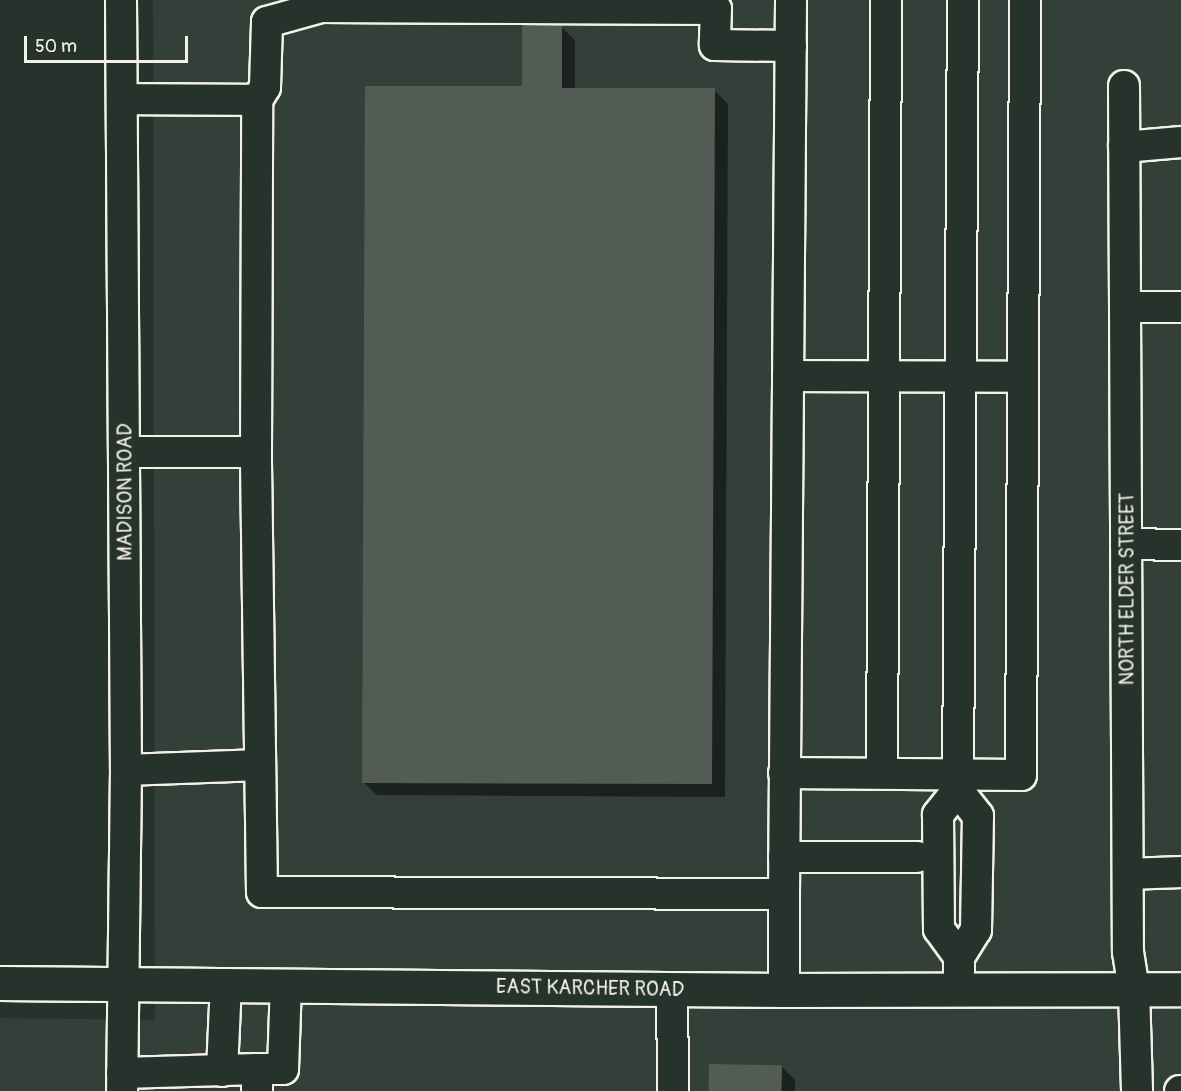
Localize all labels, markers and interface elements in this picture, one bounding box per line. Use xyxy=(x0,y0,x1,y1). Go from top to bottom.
scale bar xyxy=(27,24,190,62)
text: 50 m xyxy=(35,35,77,58)
street label: MADISON ROAD xyxy=(113,423,137,561)
street label: NORTH ELDER STREET xyxy=(1115,493,1139,685)
street label: EAST KARCHER ROAD xyxy=(496,974,684,1002)

